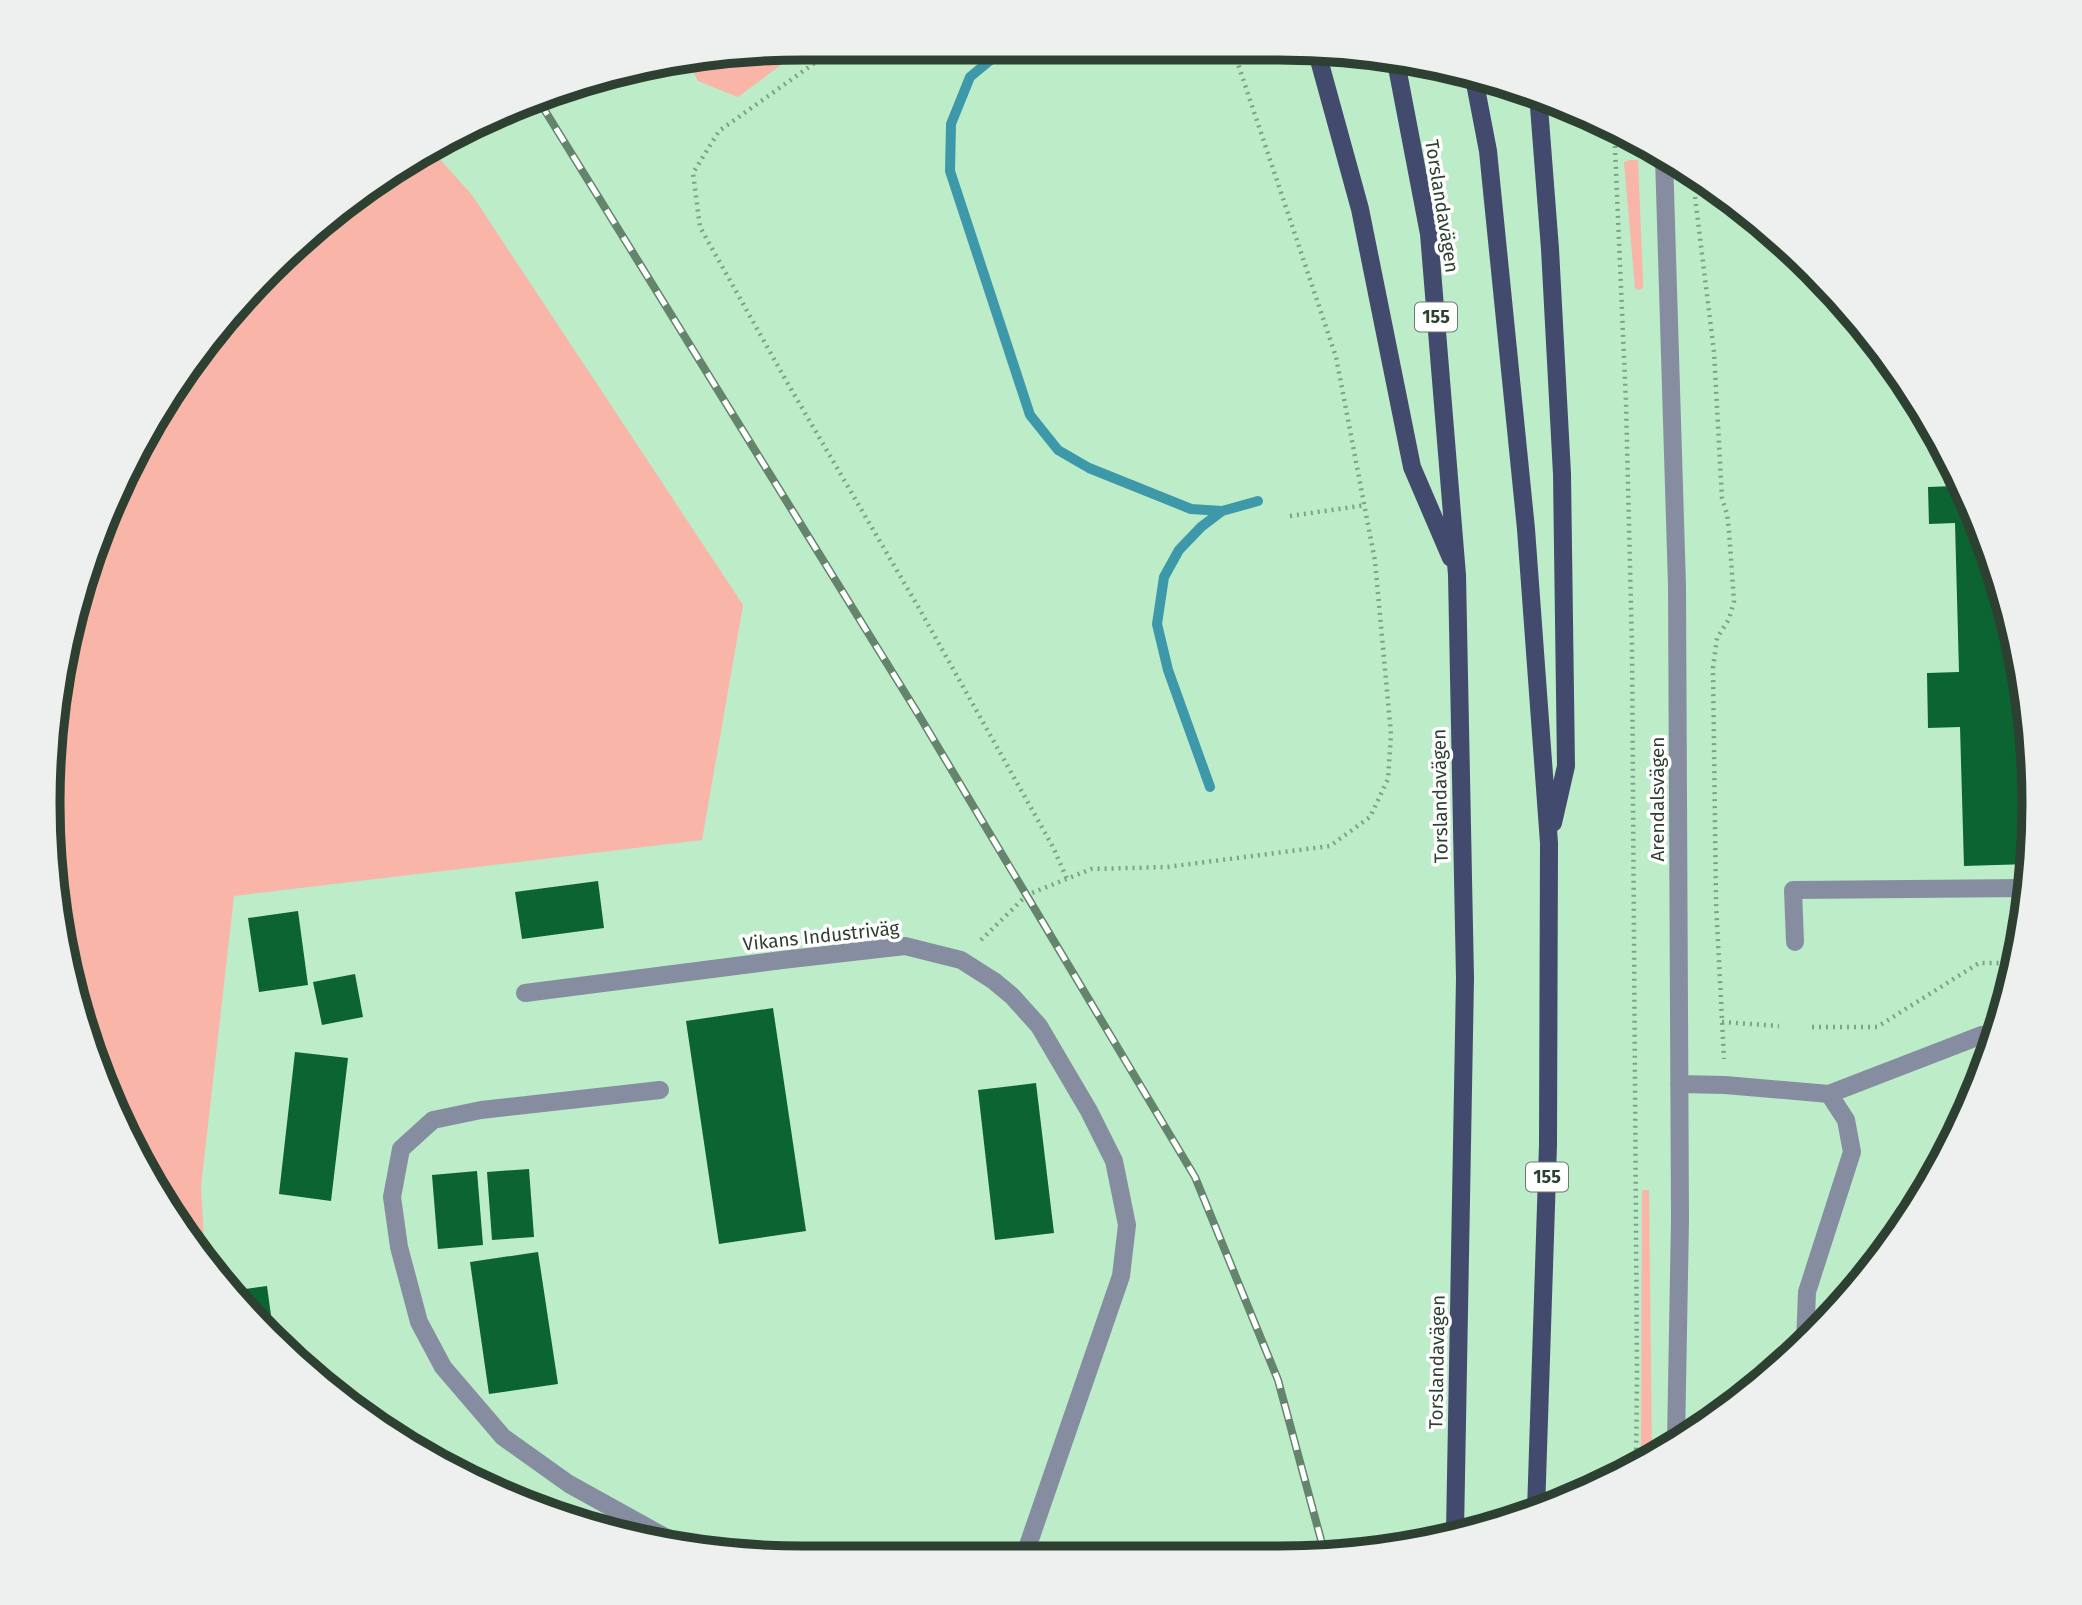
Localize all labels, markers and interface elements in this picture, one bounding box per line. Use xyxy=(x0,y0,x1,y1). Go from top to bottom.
street label: Torslandavägen xyxy=(1420,138,1464,274)
road number: 155 xyxy=(1415,302,1457,332)
street label: Torslandavägen xyxy=(1427,729,1453,863)
street label: Arendalsvägen xyxy=(1646,736,1669,862)
street label: Vikans Industriväg xyxy=(742,916,901,956)
road number: 155 xyxy=(1526,1162,1568,1192)
street label: Torslandavägen xyxy=(1424,1295,1450,1429)

